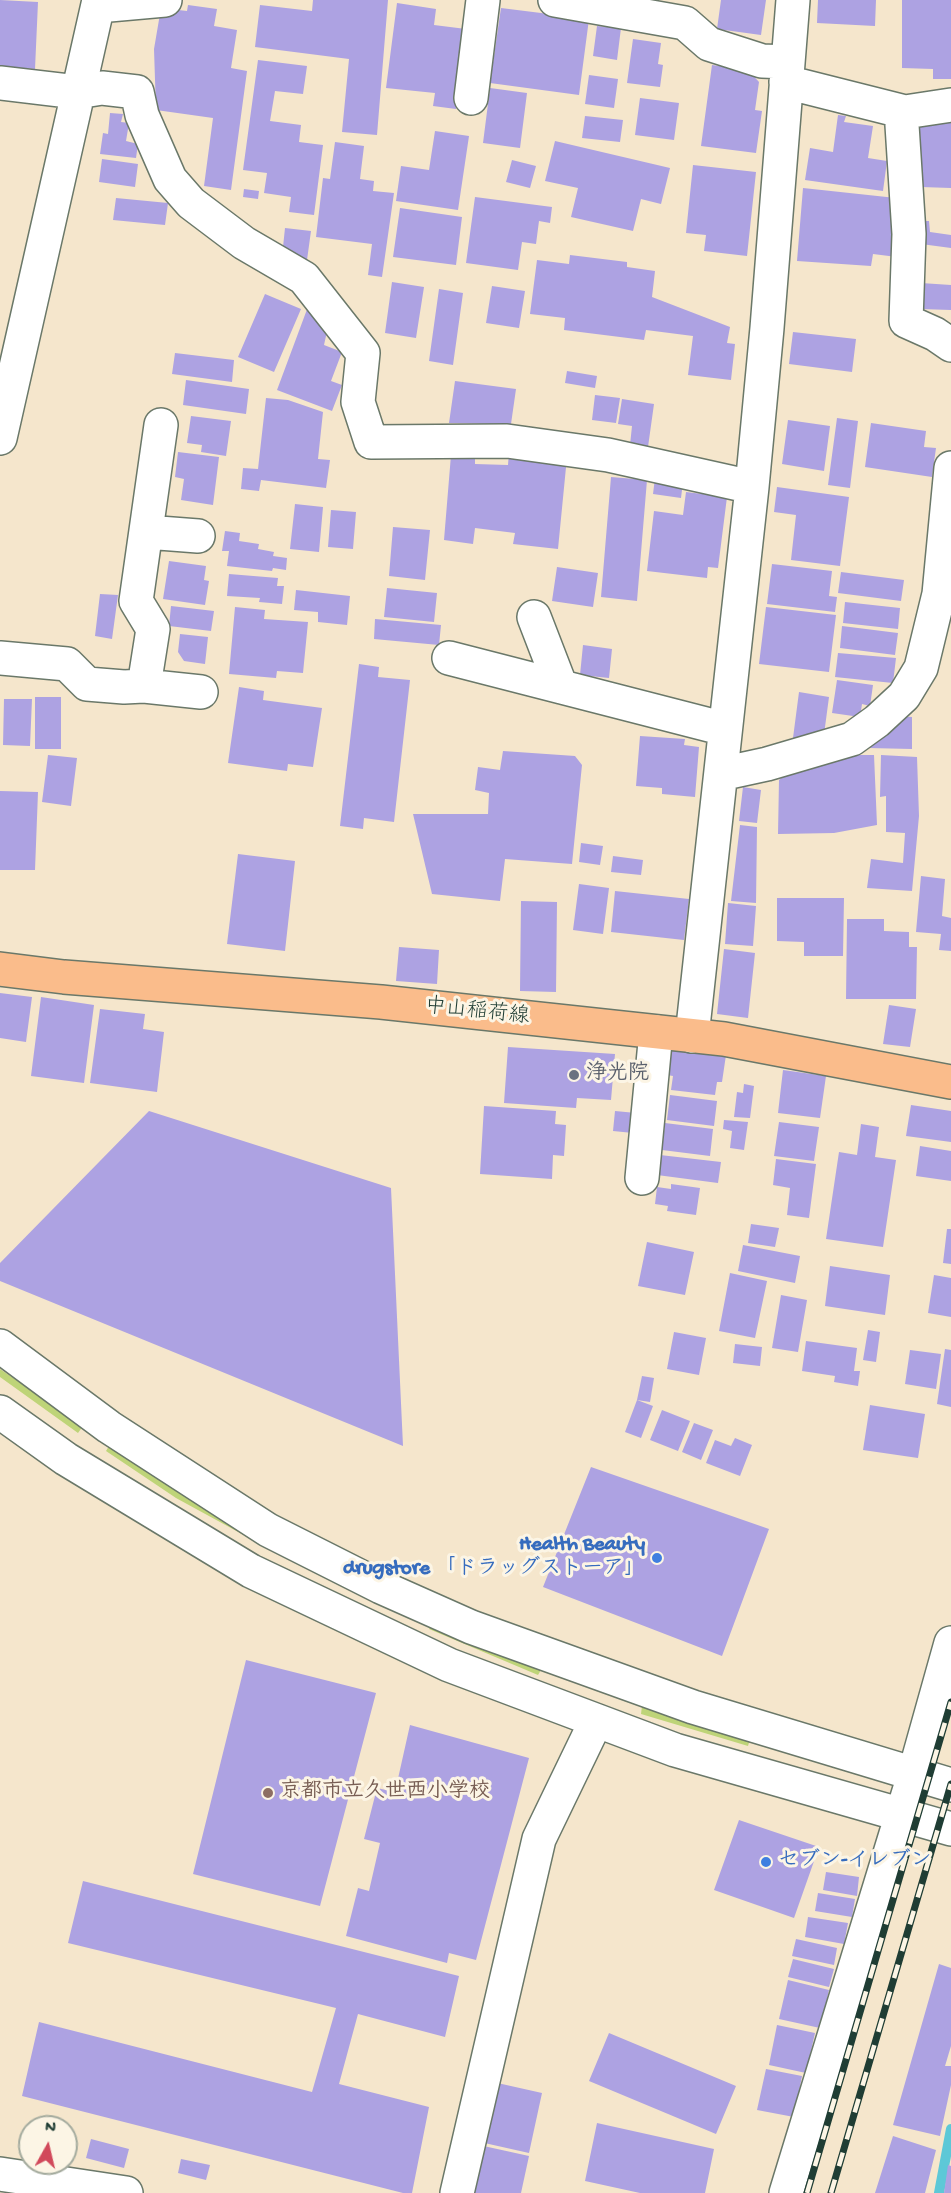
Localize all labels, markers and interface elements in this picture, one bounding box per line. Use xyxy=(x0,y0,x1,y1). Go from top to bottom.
street label: 中山稲荷線 xyxy=(423,995,531,1031)
place label: 浄光院 xyxy=(586,1062,649,1088)
marker: 浄光院 xyxy=(567,1068,581,1082)
place label: Health Beauty drugstore 「ドラッグストーア」 xyxy=(343,1533,645,1583)
marker: Health Beauty drugstore 「ドラッグストーア」 xyxy=(650,1551,664,1565)
place label: 京都市立久世西小学校 xyxy=(280,1780,490,1806)
marker: 京都市立久世西小学校 xyxy=(261,1786,275,1800)
place label: セブン-イレブン xyxy=(778,1849,932,1875)
marker: セブン-イレブン xyxy=(759,1855,773,1869)
north arrow xyxy=(18,2115,78,2175)
text: N xyxy=(44,2119,57,2139)

